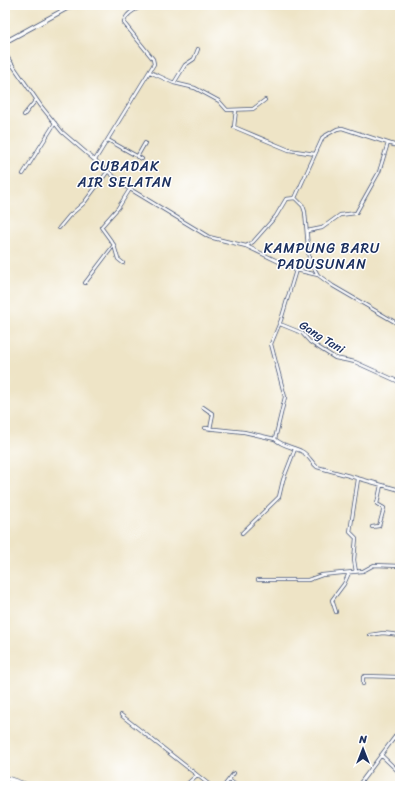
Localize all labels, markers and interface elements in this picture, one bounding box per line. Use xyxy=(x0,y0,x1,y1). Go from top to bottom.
district label: CUBADAK AIR SELATAN xyxy=(76,154,173,195)
district label: KAMPUNG BARU PADUSUNAN xyxy=(264,236,380,277)
street label: Gang Tani xyxy=(295,314,350,360)
north arrow xyxy=(343,729,383,769)
text: N xyxy=(358,730,367,749)

